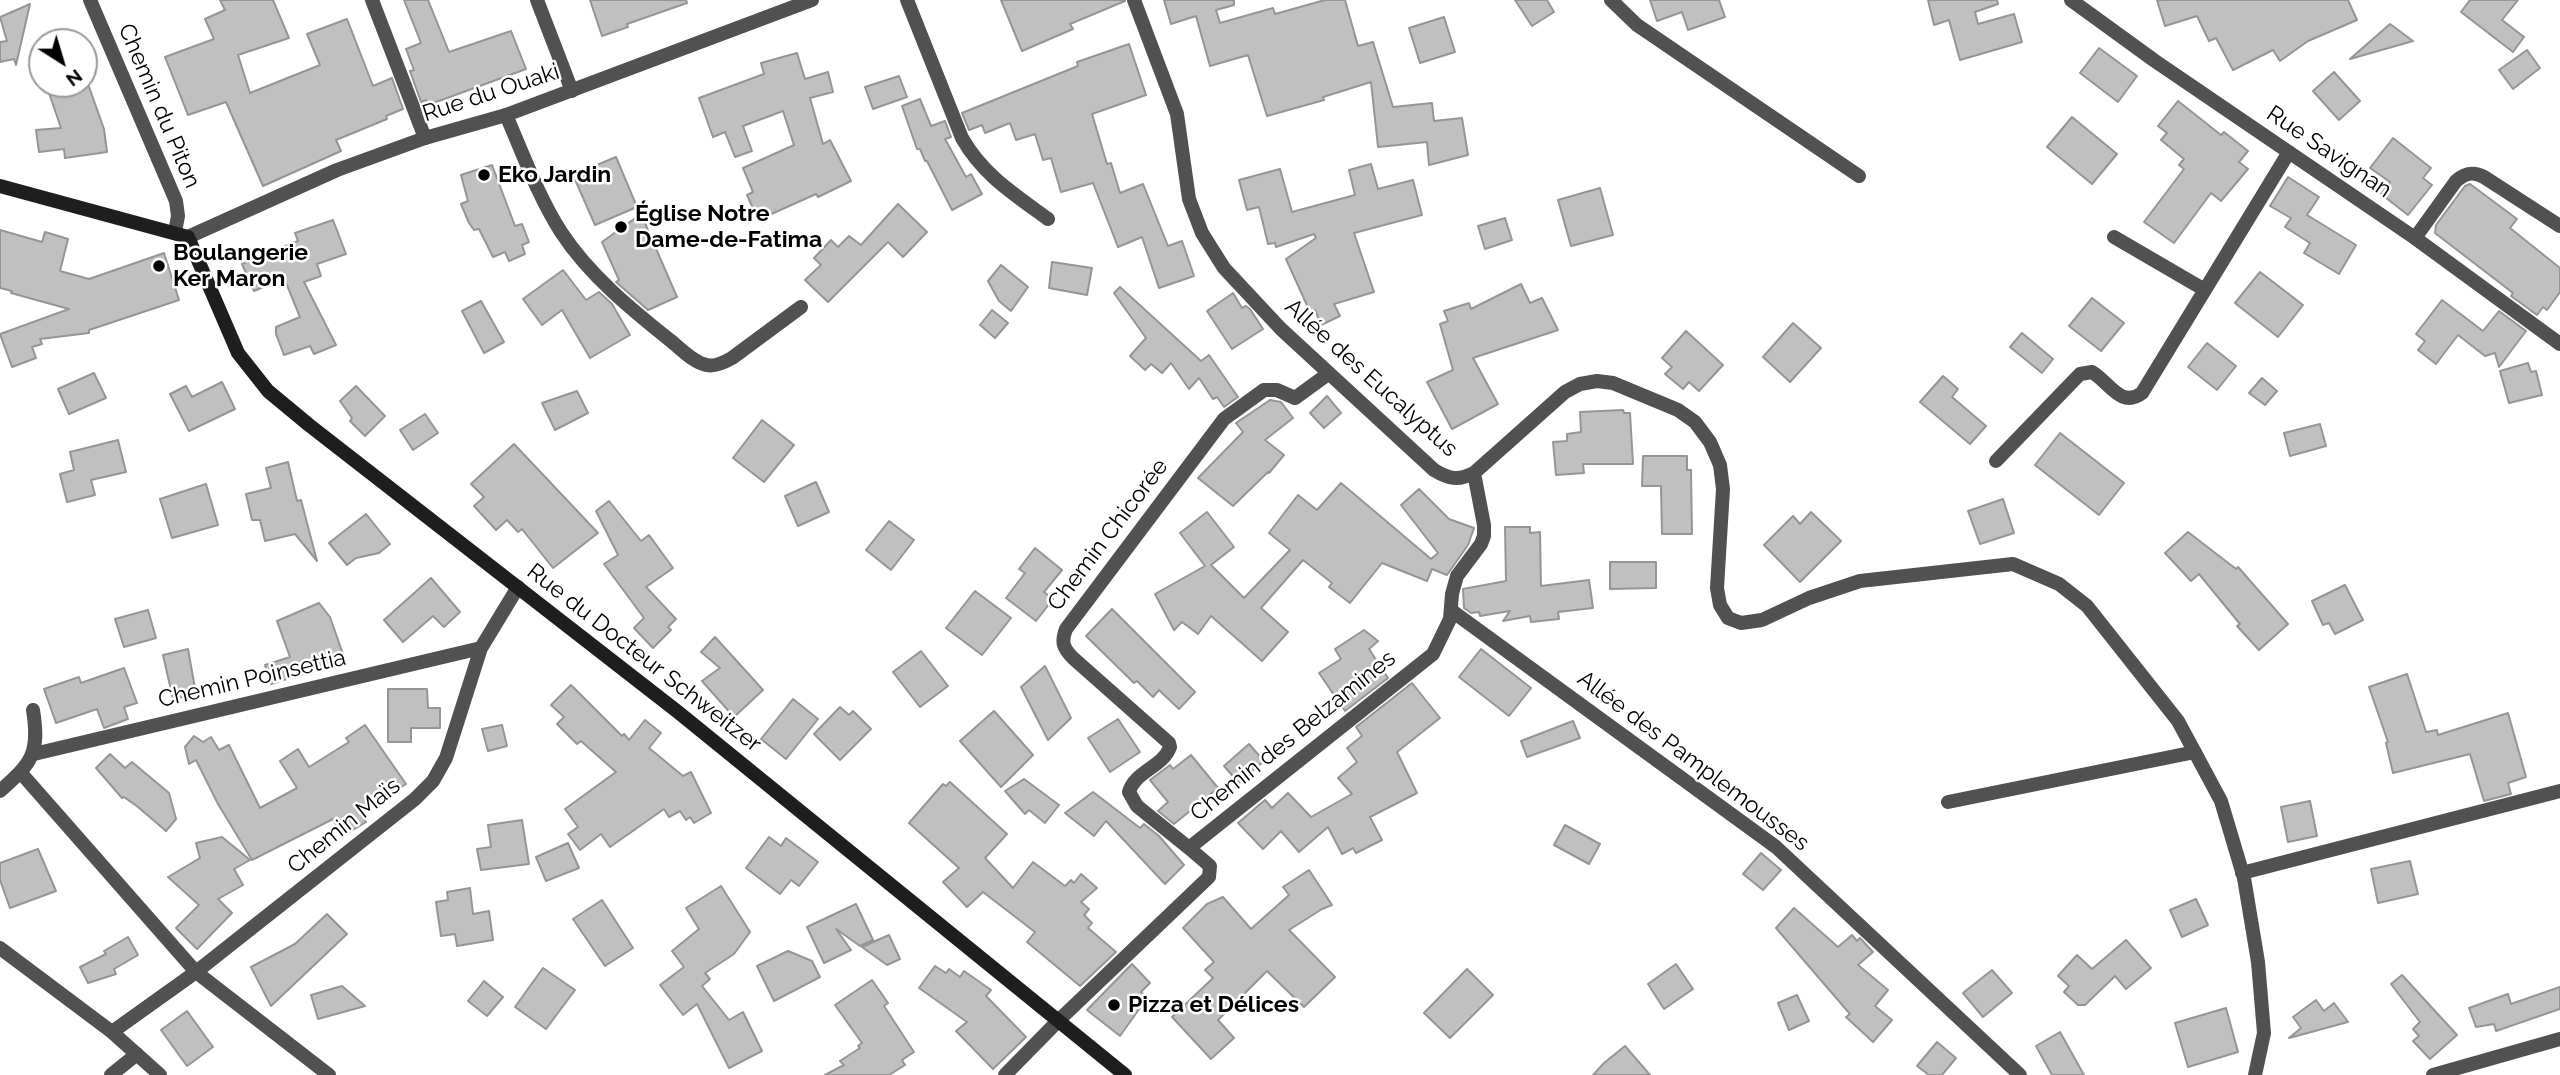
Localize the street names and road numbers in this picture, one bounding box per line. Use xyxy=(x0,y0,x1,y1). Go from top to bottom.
street label: Chemin du Piton xyxy=(112,20,206,192)
street label: Rue du Ouaki xyxy=(419,58,563,128)
street label: Rue Savignan xyxy=(2261,100,2397,204)
street label: Allée des Eucalyptus xyxy=(1279,293,1463,463)
street label: Chemin Chicorée xyxy=(1042,454,1174,616)
street label: Rue du Docteur Schweitzer xyxy=(521,558,767,758)
street label: Chemin Poinsettia xyxy=(155,644,349,714)
street label: Chemin des Belzamines xyxy=(1185,645,1401,827)
street label: Allée des Pamplemousses xyxy=(1572,665,1814,857)
street label: Chemin Maïs xyxy=(282,772,406,880)

